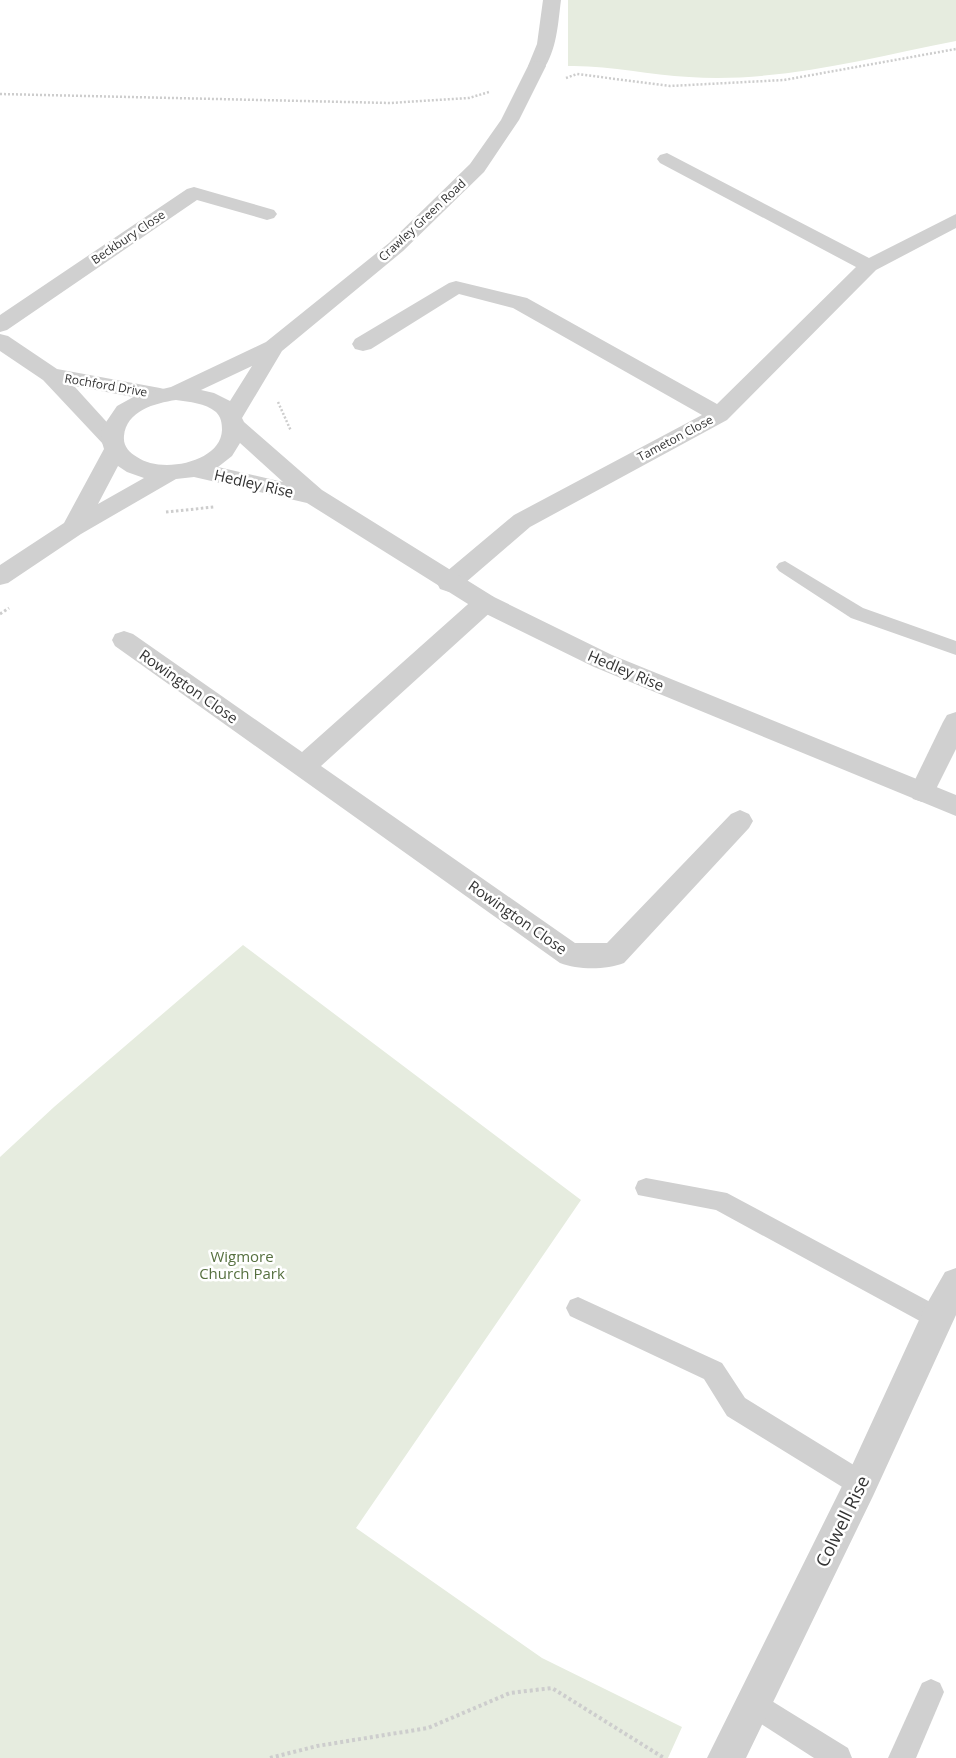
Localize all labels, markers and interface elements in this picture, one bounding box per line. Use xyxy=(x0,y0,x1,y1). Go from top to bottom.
street label: Crawley Green Road xyxy=(375,175,469,265)
street label: Beckbury Close xyxy=(88,206,168,268)
street label: Rochford Drive xyxy=(63,369,149,401)
street label: Tameton Close xyxy=(634,411,716,465)
street label: Hedley Rise xyxy=(212,464,296,502)
street label: Rowington Close xyxy=(136,644,242,728)
street label: Hedley Rise xyxy=(585,645,667,695)
street label: Rowington Close xyxy=(465,875,571,959)
park label: Wigmore Church Park xyxy=(199,1246,285,1283)
street label: Colwell Rise xyxy=(810,1471,874,1571)

